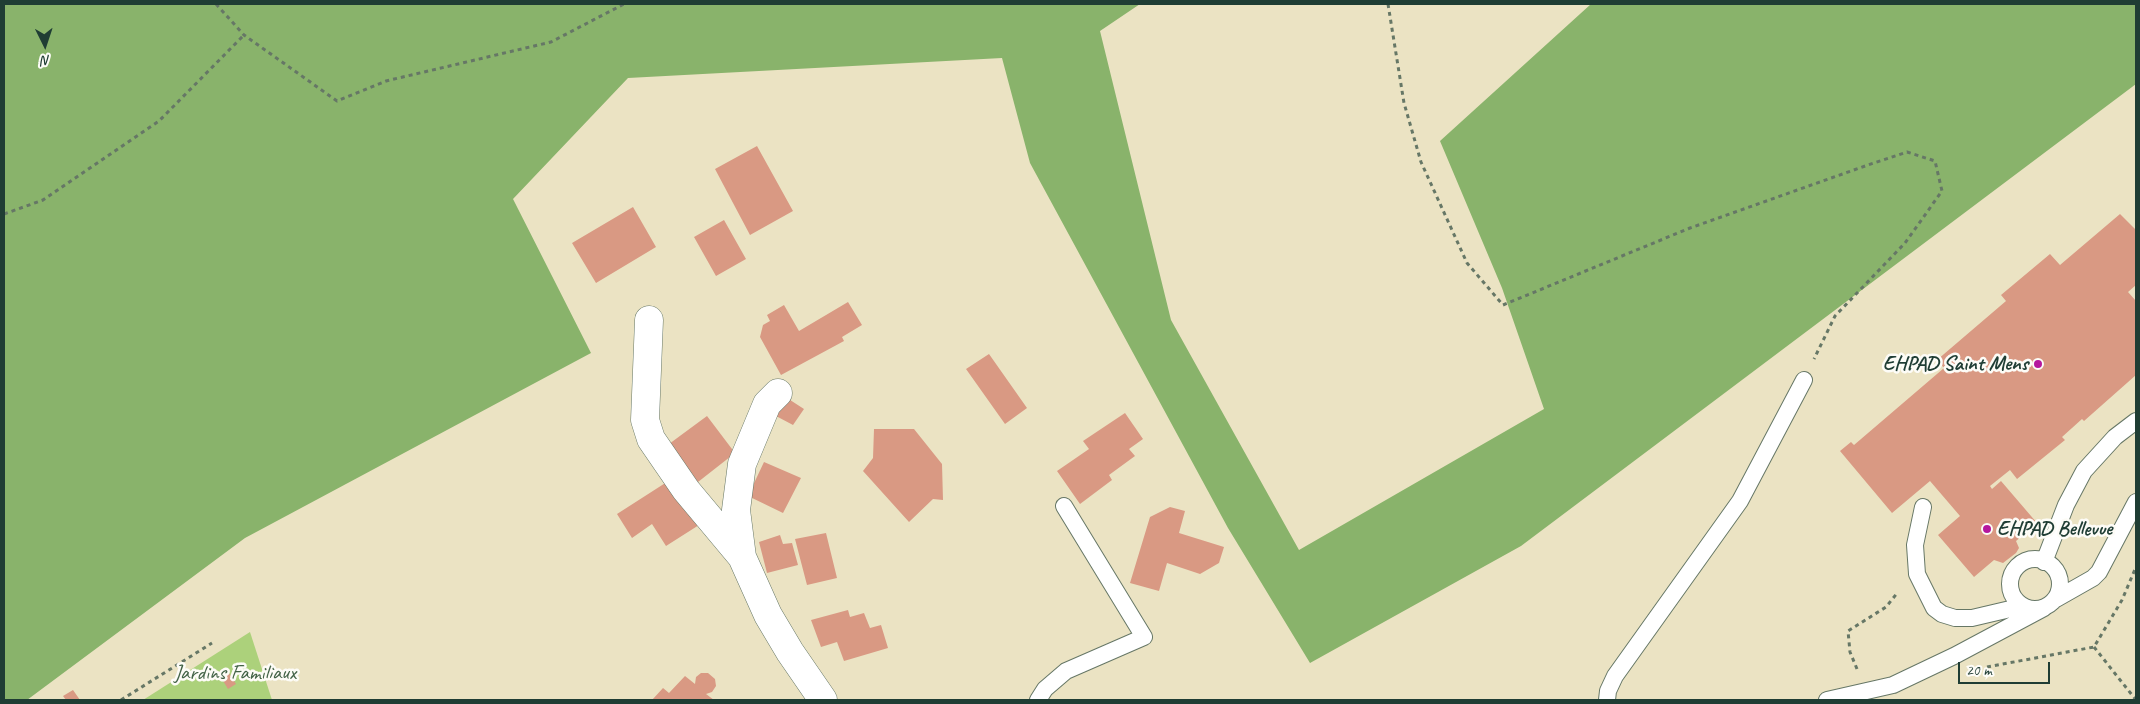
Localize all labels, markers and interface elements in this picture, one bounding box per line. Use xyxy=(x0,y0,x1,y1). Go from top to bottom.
north arrow xyxy=(20,20,70,70)
text: N xyxy=(41,52,51,69)
place label: EHPAD Saint Mens xyxy=(1883,351,2028,377)
marker: EHPAD Saint Mens xyxy=(2032,358,2044,370)
place label: EHPAD Bellevue xyxy=(1997,516,2112,542)
marker: EHPAD Bellevue xyxy=(1981,523,1993,535)
scale bar xyxy=(1960,652,2052,684)
park label: Jardins Familiaux xyxy=(174,660,296,686)
text: 20 m xyxy=(1966,661,1992,680)

